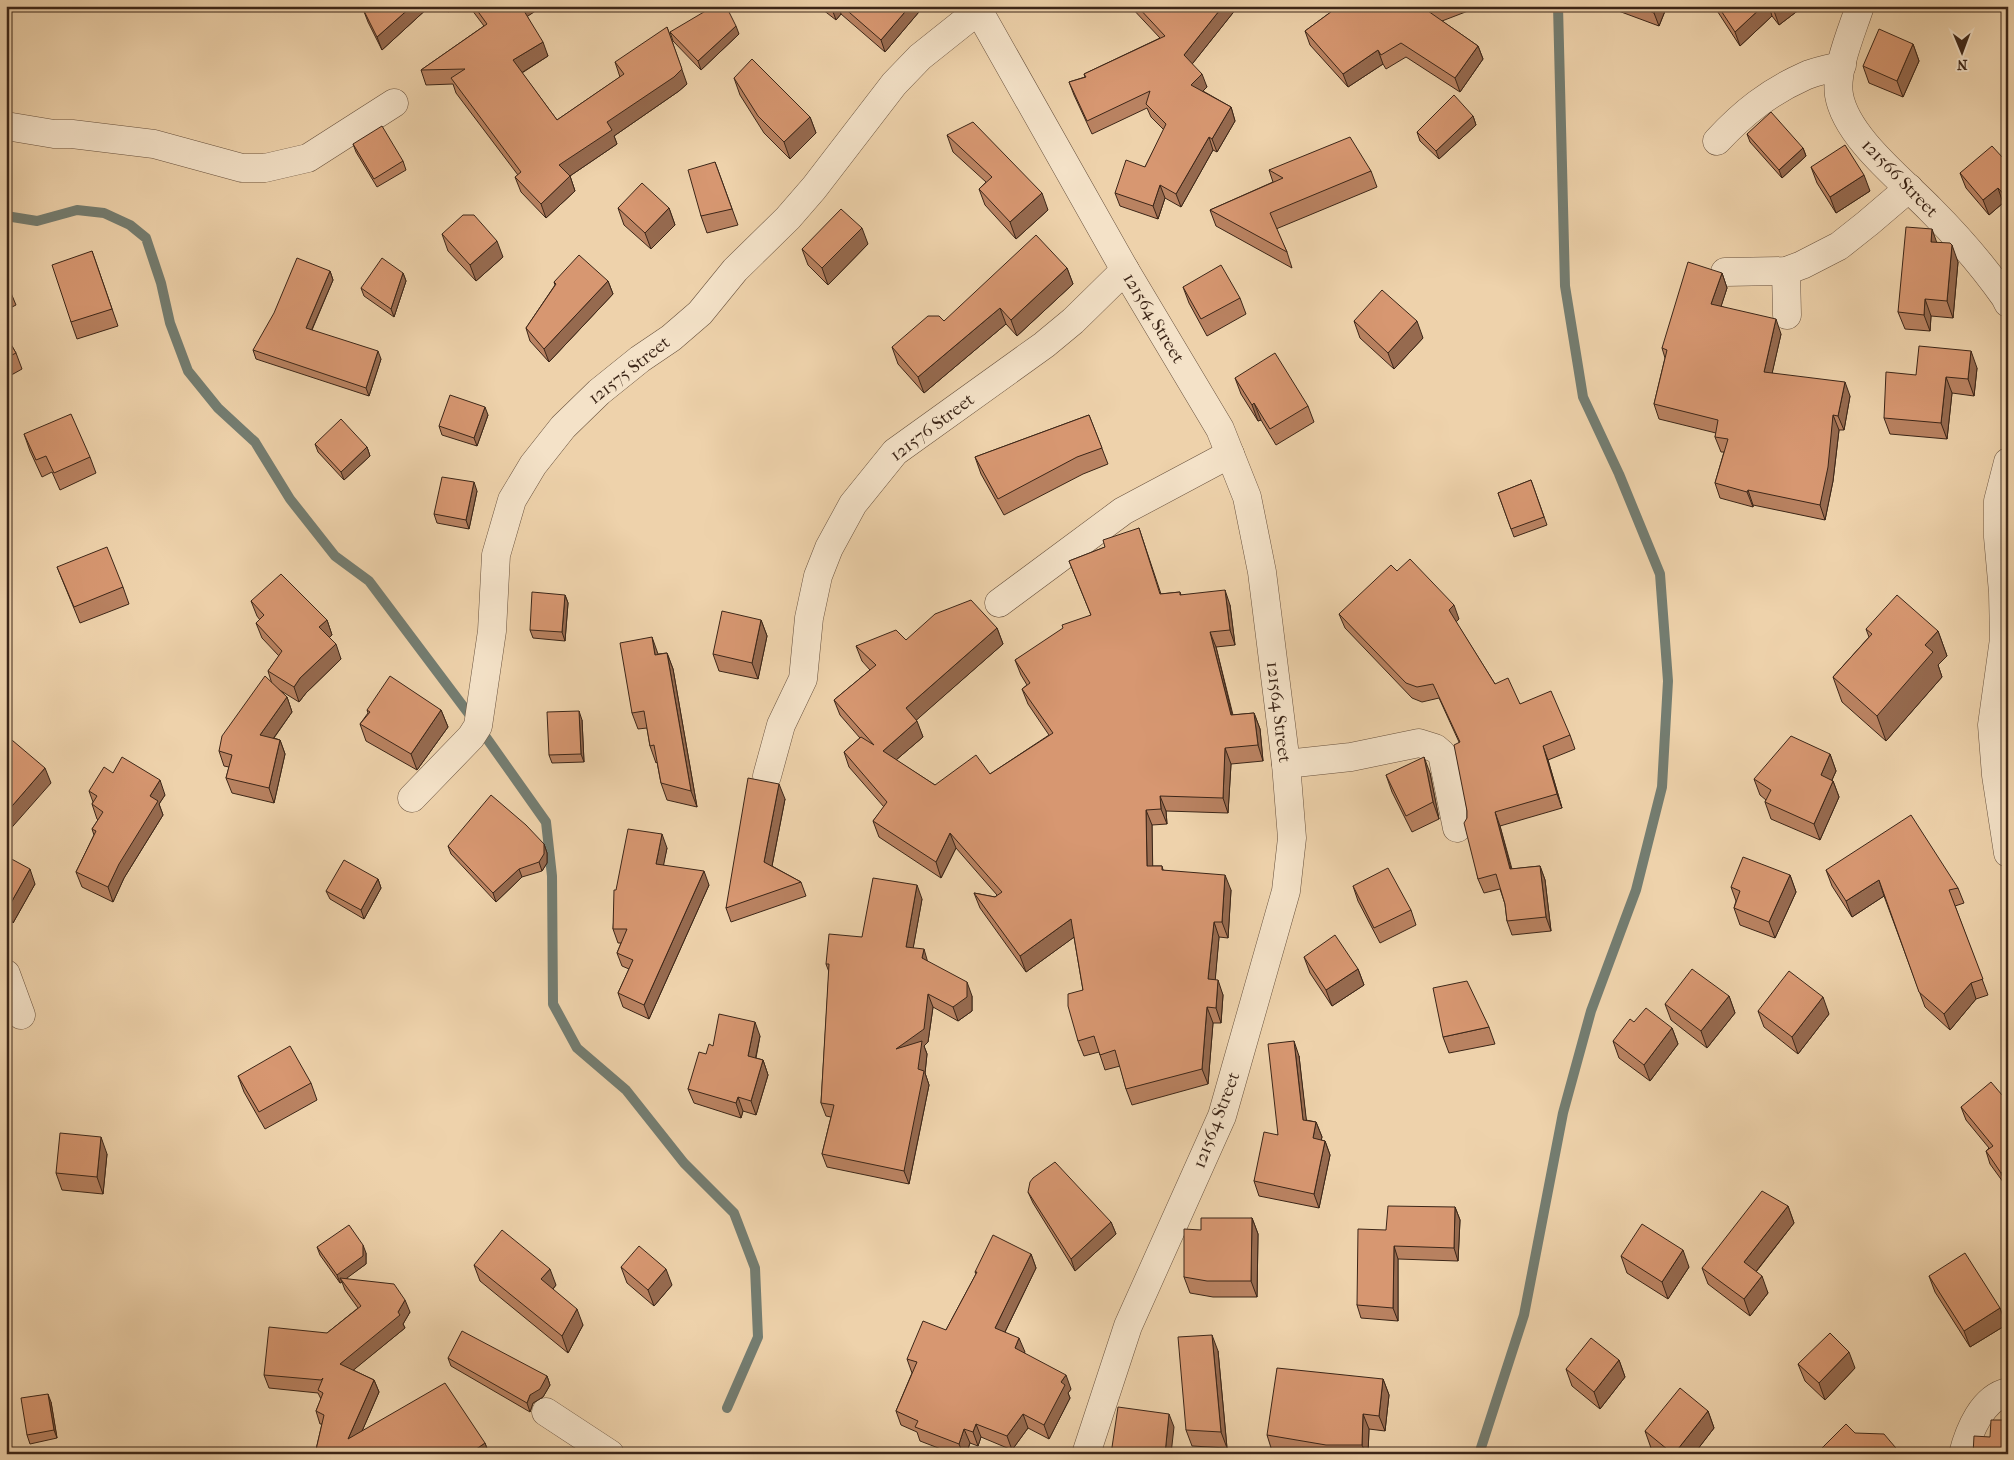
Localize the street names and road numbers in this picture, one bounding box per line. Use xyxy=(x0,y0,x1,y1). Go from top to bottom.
street label: 121566 Street xyxy=(1857,135,1943,222)
street label: 121564 Street xyxy=(1118,269,1189,368)
street label: 121575 Street xyxy=(584,332,675,409)
street label: 121576 Street xyxy=(886,389,979,466)
street label: 121564 Street xyxy=(1262,660,1295,764)
street label: 121564 Street xyxy=(1188,1069,1245,1171)

